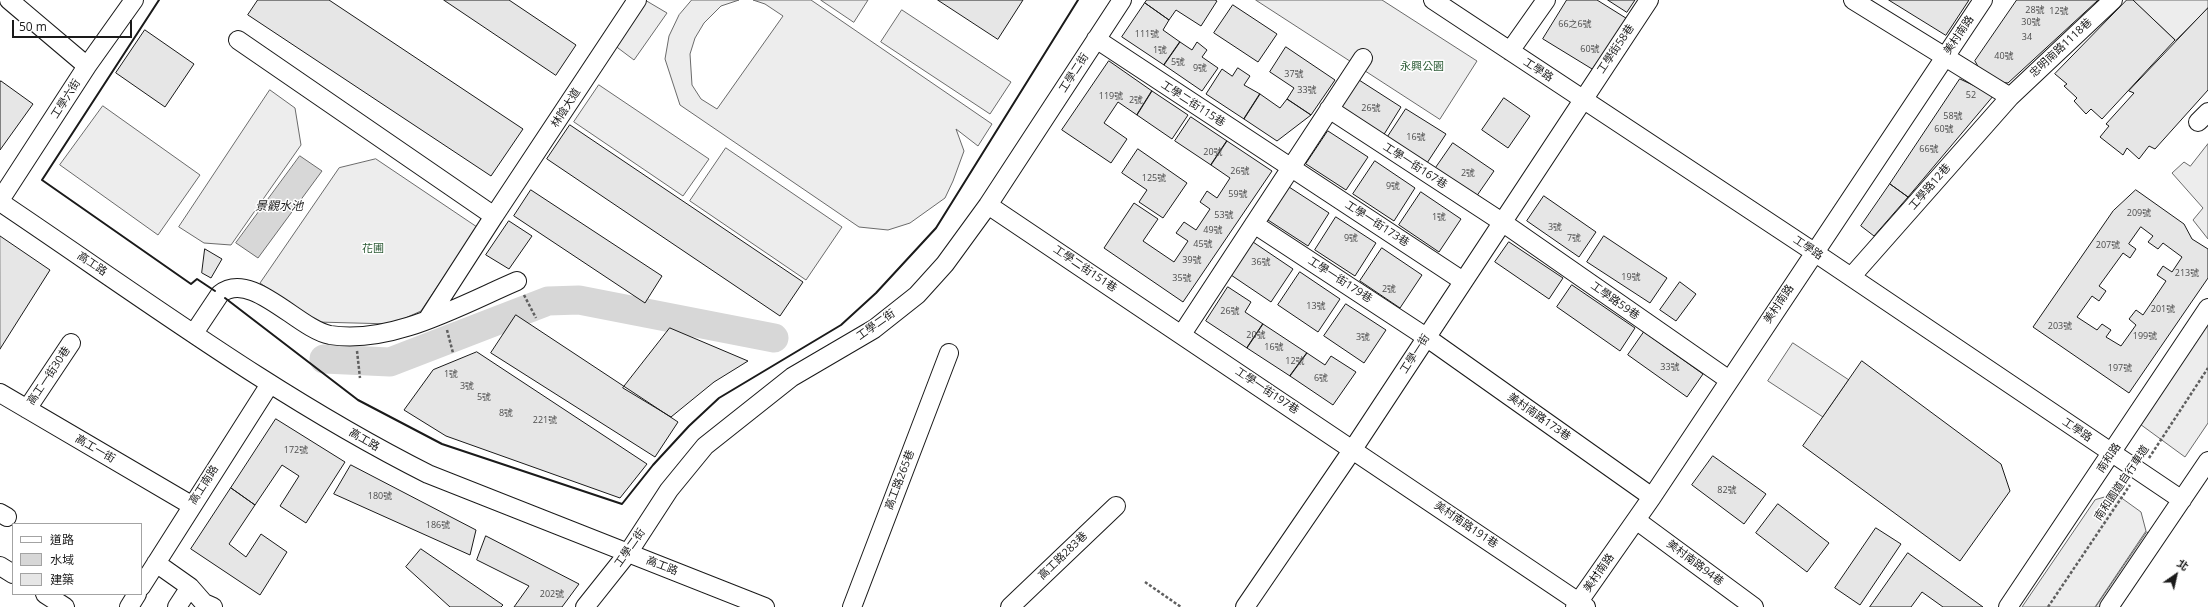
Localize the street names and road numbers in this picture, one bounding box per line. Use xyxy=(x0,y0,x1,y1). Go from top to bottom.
street label: 美村南路 xyxy=(1941,13,1977,57)
street label: 忠明南路1118巷 xyxy=(2027,16,2095,80)
street label: 工學街58巷 xyxy=(1595,22,1637,76)
street label: 工學二街 xyxy=(1056,51,1092,95)
street label: 工學路 xyxy=(1521,55,1555,85)
street label: 工學六街 xyxy=(48,77,84,121)
street label: 工學二街115巷 xyxy=(1158,78,1228,130)
street label: 林陰大道 xyxy=(548,86,584,130)
street label: 工學一街167巷 xyxy=(1380,140,1450,192)
street label: 工學路12巷 xyxy=(1906,161,1954,213)
street label: 工學一街173巷 xyxy=(1342,198,1412,250)
street label: 工學路 xyxy=(1791,233,1825,263)
street label: 工學二街151巷 xyxy=(1051,243,1119,295)
street label: 高工路 xyxy=(75,249,109,279)
street label: 工學一街179巷 xyxy=(1305,254,1375,306)
street label: 工學路59巷 xyxy=(1588,279,1642,323)
street label: 美村南路 xyxy=(1761,282,1797,326)
street label: 工學二街 xyxy=(854,307,898,343)
street label: 工學一街 xyxy=(1397,332,1433,376)
street label: 高工一街30巷 xyxy=(25,344,73,408)
street label: 工學一街197巷 xyxy=(1233,365,1301,417)
street label: 美村南路173巷 xyxy=(1505,390,1573,444)
street label: 工學路 xyxy=(2060,415,2094,445)
street label: 高工路 xyxy=(346,426,382,454)
street label: 高工一街 xyxy=(73,432,117,466)
street label: 南和路 xyxy=(2094,441,2124,475)
street label: 南和園道自行車道 xyxy=(2092,443,2152,523)
street label: 高工路265巷 xyxy=(883,448,917,512)
street label: 高工南路 xyxy=(186,463,222,507)
street label: 美村南路191巷 xyxy=(1432,499,1500,551)
street label: 工學二街 xyxy=(612,526,648,570)
street label: 高工路283巷 xyxy=(1036,529,1090,583)
street label: 美村南路94巷 xyxy=(1664,537,1726,589)
street label: 美村南路 xyxy=(1581,551,1617,595)
street label: 高工路 xyxy=(644,554,680,578)

